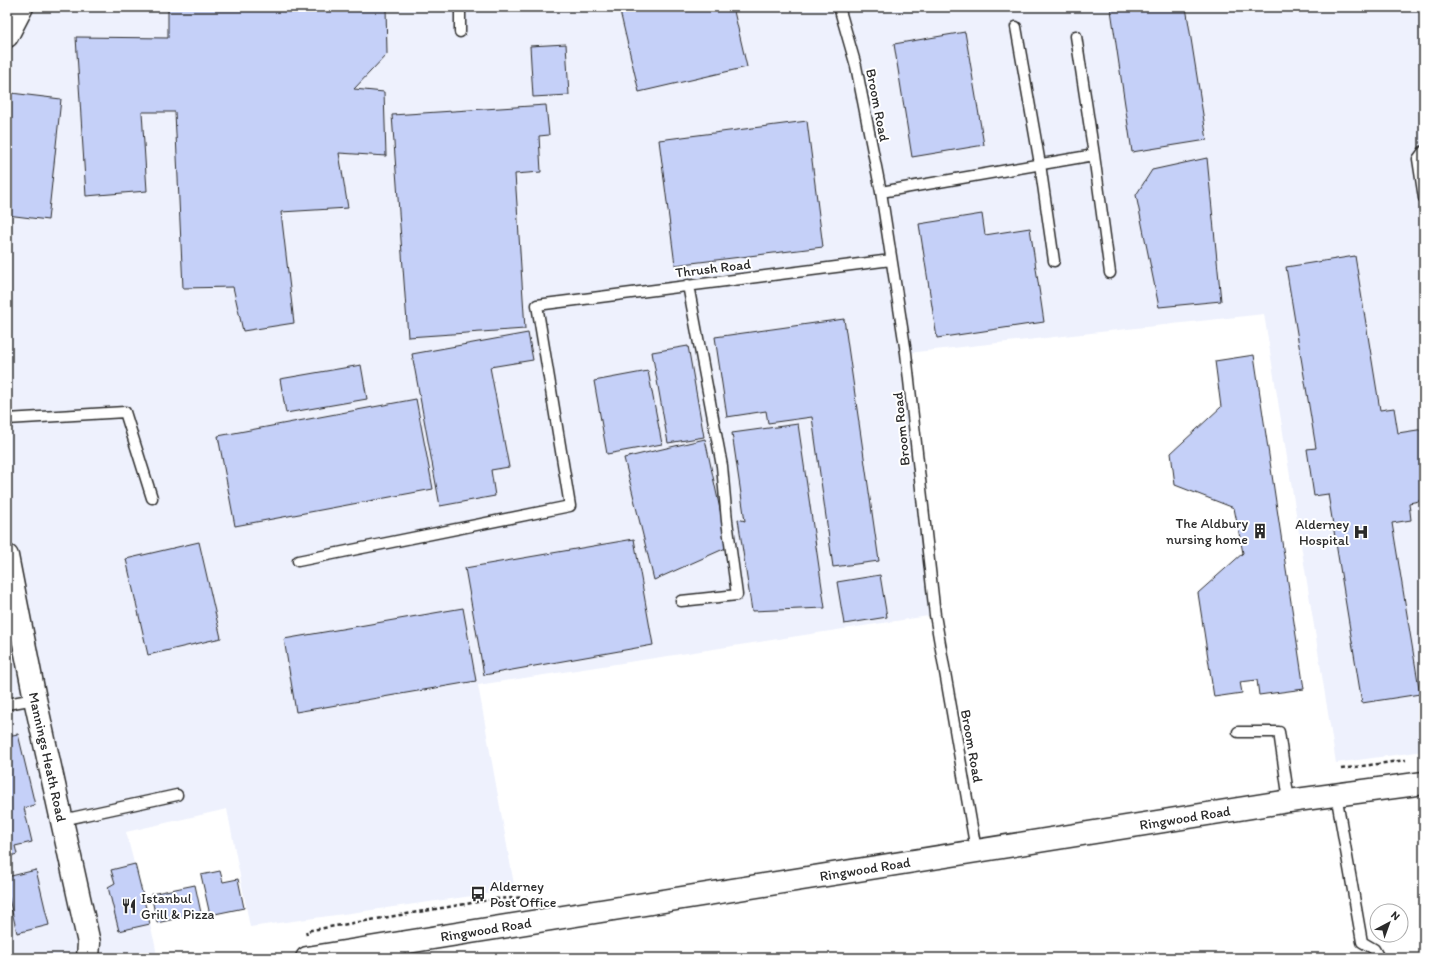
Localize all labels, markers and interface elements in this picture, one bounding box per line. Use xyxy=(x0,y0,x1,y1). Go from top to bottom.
street label: Broom Road xyxy=(862,67,893,143)
street label: Thrush Road xyxy=(674,255,752,282)
street label: Broom Road xyxy=(889,391,914,467)
place label: The Aldbury nursing home xyxy=(1166,515,1248,548)
place label: Alderney Hospital xyxy=(1295,516,1349,549)
building icon: The Aldbury nursing home xyxy=(1251,522,1269,540)
hospital icon: Alderney Hospital xyxy=(1352,523,1370,541)
street label: Mannings Heath Road xyxy=(25,691,70,824)
street label: Broom Road xyxy=(957,708,986,784)
street label: Ringwood Road xyxy=(1138,802,1232,834)
street label: Ringwood Road xyxy=(818,854,912,885)
place label: Alderney Post Office xyxy=(490,878,557,911)
bus stop icon: Alderney Post Office xyxy=(469,885,487,903)
place label: Istanbul Grill & Pizza xyxy=(141,890,215,923)
restaurant icon: Istanbul Grill & Pizza xyxy=(120,897,138,915)
north arrow xyxy=(1369,903,1409,943)
text: N xyxy=(1388,908,1402,923)
street label: Ringwood Road xyxy=(439,914,533,946)

